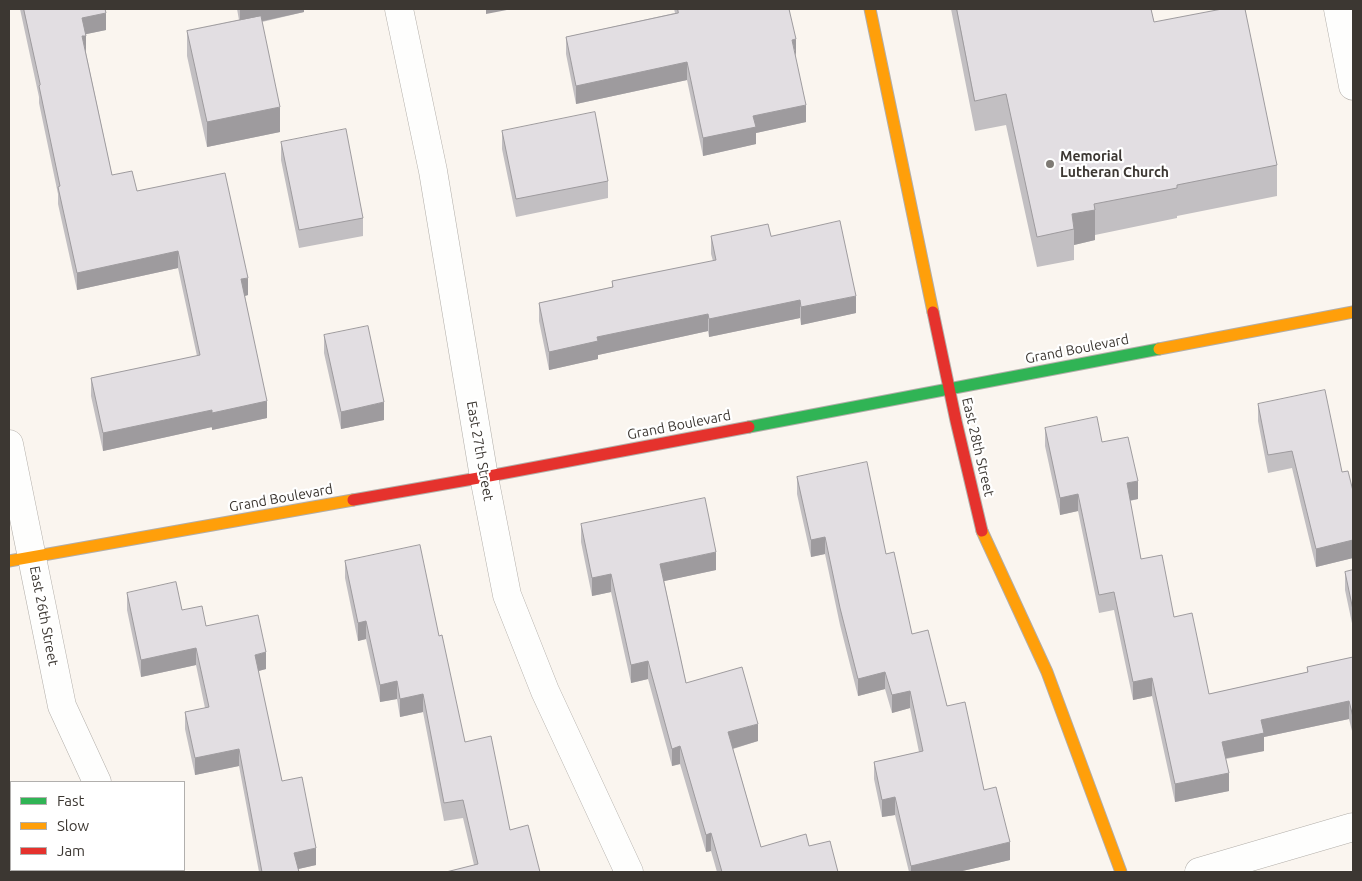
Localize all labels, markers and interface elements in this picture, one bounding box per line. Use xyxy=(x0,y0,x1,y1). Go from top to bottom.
place label: Memorial Lutheran Church xyxy=(1060,148,1169,180)
marker: Memorial Lutheran Church xyxy=(1044,158,1056,170)
street label: Grand Boulevard xyxy=(1024,331,1130,367)
street label: East 28th Street xyxy=(958,396,998,498)
street label: East 27th Street xyxy=(463,400,497,502)
street label: Grand Boulevard xyxy=(626,407,732,443)
street label: Grand Boulevard xyxy=(228,481,334,515)
street label: East 26th Street xyxy=(26,565,62,667)
legend xyxy=(10,781,185,871)
text: Fast xyxy=(57,792,84,809)
text: Slow xyxy=(57,817,89,834)
text: Jam xyxy=(57,842,85,859)

